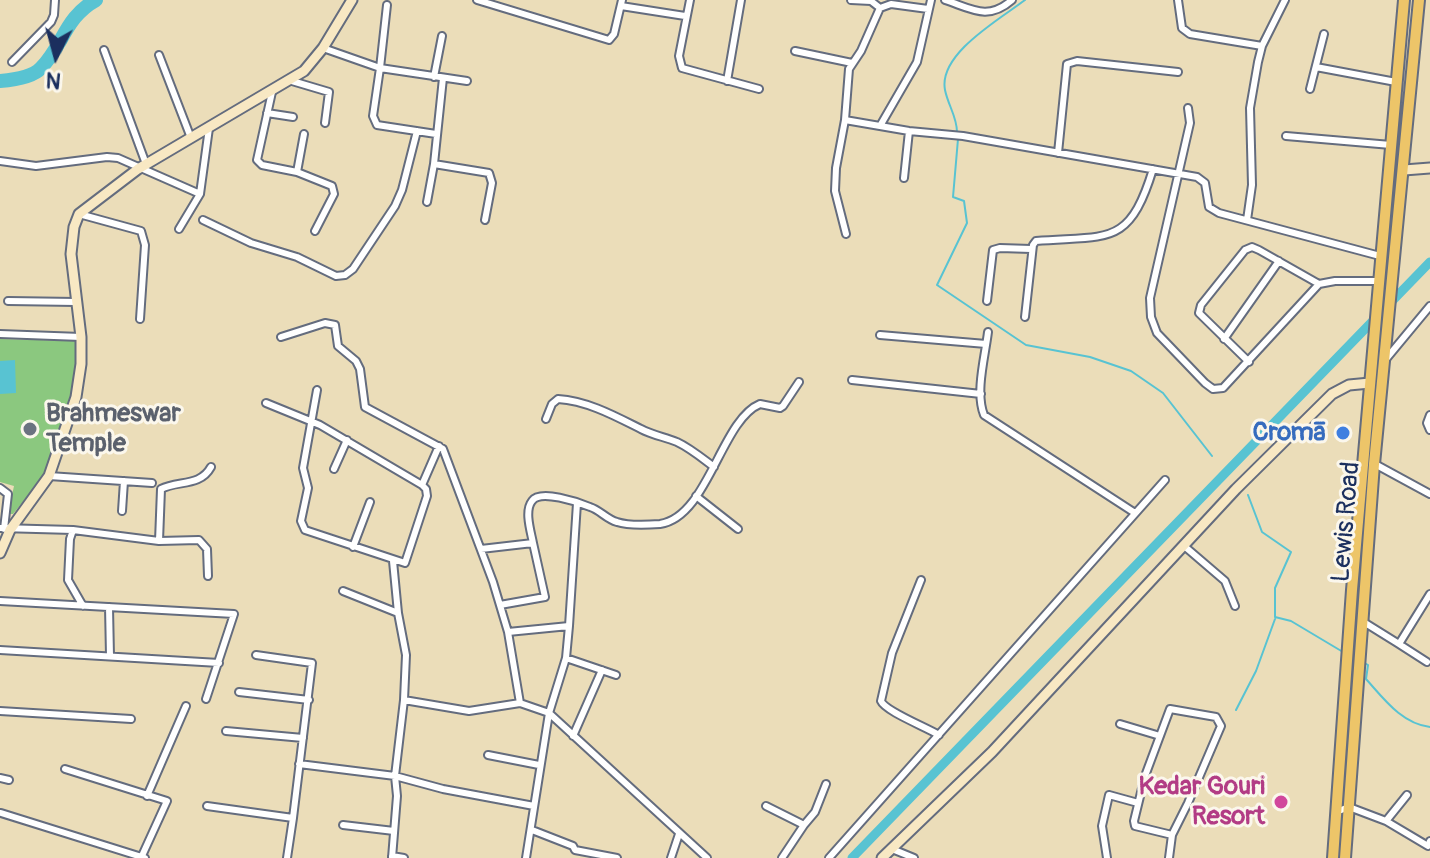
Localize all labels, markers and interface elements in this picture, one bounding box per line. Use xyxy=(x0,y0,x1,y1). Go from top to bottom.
north arrow xyxy=(16,16,96,96)
text: N xyxy=(45,65,62,95)
place label: Brahmeswar Temple xyxy=(46,398,181,460)
place label: Cromā xyxy=(1252,417,1327,449)
marker: Brahmeswar Temple xyxy=(21,420,39,438)
marker: Cromā xyxy=(1334,424,1352,442)
street label: Lewis Road xyxy=(1326,460,1368,584)
place label: Kedar Gouri Resort xyxy=(1139,771,1265,832)
marker: Kedar Gouri Resort xyxy=(1272,793,1290,811)

